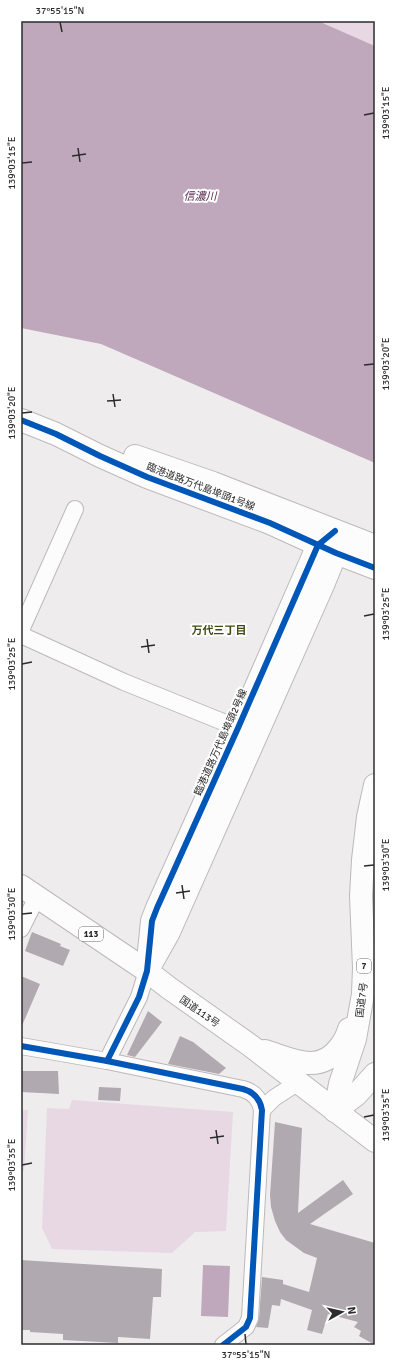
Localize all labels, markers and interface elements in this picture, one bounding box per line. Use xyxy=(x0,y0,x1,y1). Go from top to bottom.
text: 37°55'15"N xyxy=(36,5,84,17)
text: 139°03'15"E xyxy=(380,86,392,140)
text: 139°03'15"E xyxy=(6,136,18,190)
water label: 信濃川 xyxy=(184,190,217,203)
text: 139°03'20"E xyxy=(380,337,392,391)
text: 139°03'20"E xyxy=(6,386,18,440)
street label: 臨港道路万代島埠頭1号線 xyxy=(145,461,257,513)
text: 139°03'25"E xyxy=(380,587,392,641)
district label: 万代三丁目 xyxy=(192,624,247,637)
text: 139°03'25"E xyxy=(6,637,18,691)
street label: 臨港道路万代島埠頭2号線 xyxy=(192,687,250,798)
text: 139°03'30"E xyxy=(380,838,392,892)
text: 139°03'30"E xyxy=(6,887,18,941)
road number: 113 xyxy=(79,927,103,941)
road number: 7 xyxy=(357,959,371,973)
street label: 国道7号 xyxy=(354,982,370,1018)
street label: 国道113号 xyxy=(177,994,222,1030)
text: 139°03'35"E xyxy=(380,1088,392,1142)
text: 139°03'35"E xyxy=(6,1138,18,1192)
north arrow xyxy=(322,1292,362,1332)
text: N xyxy=(344,1306,358,1315)
text: 37°55'15"N xyxy=(222,1349,270,1361)

